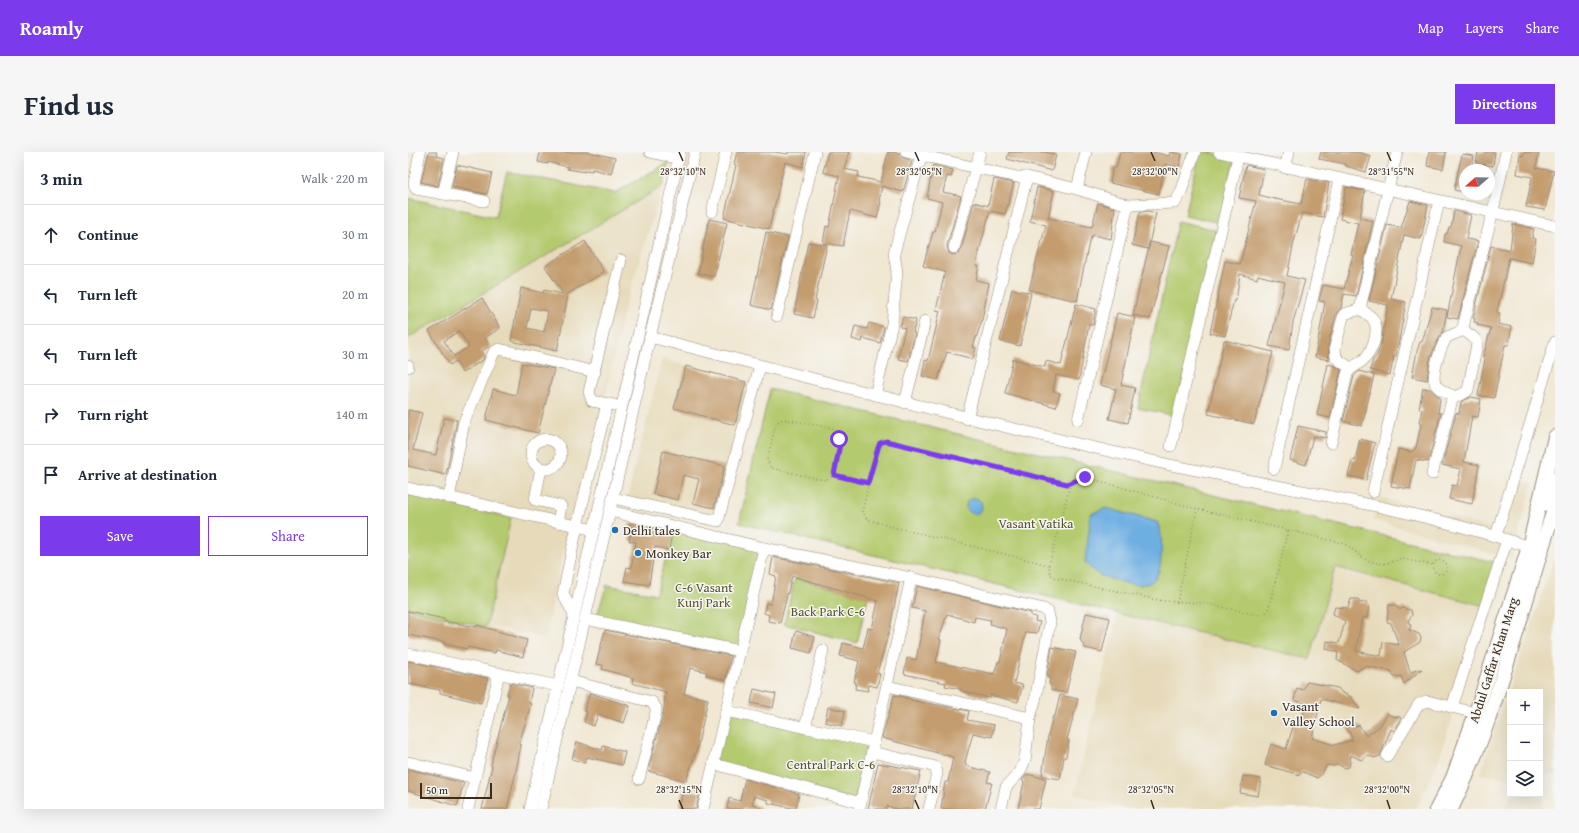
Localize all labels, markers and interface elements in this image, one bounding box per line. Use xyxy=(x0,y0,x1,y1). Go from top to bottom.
text: Roamly xyxy=(20,14,84,42)
text: Map xyxy=(1418,18,1444,38)
text: Layers xyxy=(1466,18,1504,38)
text: Share xyxy=(1526,18,1559,38)
text: Find us xyxy=(24,84,114,125)
button: Directions xyxy=(1455,84,1555,124)
text: 28°32'10"N xyxy=(660,164,706,179)
text: 28°32'05"N xyxy=(896,164,942,179)
text: 28°32'00"N xyxy=(1132,164,1178,179)
text: 28°31'55"N xyxy=(1368,164,1414,179)
north arrow xyxy=(1459,164,1495,200)
text: 3 min xyxy=(40,166,82,191)
text: Walk · 220 m xyxy=(301,169,368,188)
icon: ahead xyxy=(40,224,62,246)
text: Continue xyxy=(78,224,139,245)
text: 30 m xyxy=(342,225,368,244)
icon: left xyxy=(40,284,62,306)
text: Turn left xyxy=(78,284,137,305)
text: 20 m xyxy=(342,285,368,304)
icon: left xyxy=(40,344,62,366)
text: Turn left xyxy=(78,344,137,365)
text: 30 m xyxy=(342,345,368,364)
icon: right xyxy=(40,404,62,426)
text: Turn right xyxy=(78,404,149,425)
text: 140 m xyxy=(336,405,368,424)
route start xyxy=(830,430,848,448)
icon: arrive xyxy=(40,464,62,486)
text: Arrive at destination xyxy=(78,464,217,485)
route end xyxy=(1076,468,1094,486)
park label: Vasant Vatika xyxy=(999,514,1074,533)
button: Save xyxy=(40,516,200,556)
button: Share xyxy=(208,516,368,556)
place label: Delhi tales xyxy=(623,521,680,540)
marker: Delhi tales xyxy=(610,525,620,535)
place label: Monkey Bar xyxy=(646,544,712,563)
marker: Monkey Bar xyxy=(633,548,643,558)
park label: C-6 Vasant Kunj Park xyxy=(675,578,733,612)
street label: Abdul Gaffar Khan Marg xyxy=(1464,594,1523,726)
park label: Back Park C-6 xyxy=(791,602,865,621)
map controls xyxy=(1507,689,1543,797)
button: + xyxy=(1507,689,1543,725)
place label: Vasant Valley School xyxy=(1282,697,1355,731)
marker: Vasant Valley School xyxy=(1269,708,1279,718)
button: − xyxy=(1507,725,1543,761)
park label: Central Park C-6 xyxy=(787,755,875,774)
button: layers xyxy=(1507,761,1543,797)
scale bar xyxy=(420,781,492,800)
text: 50 m xyxy=(426,782,448,798)
text: 28°32'15"N xyxy=(656,782,702,797)
text: 28°32'10"N xyxy=(892,782,938,797)
text: 28°32'05"N xyxy=(1128,782,1174,797)
text: 28°32'00"N xyxy=(1364,782,1410,797)

